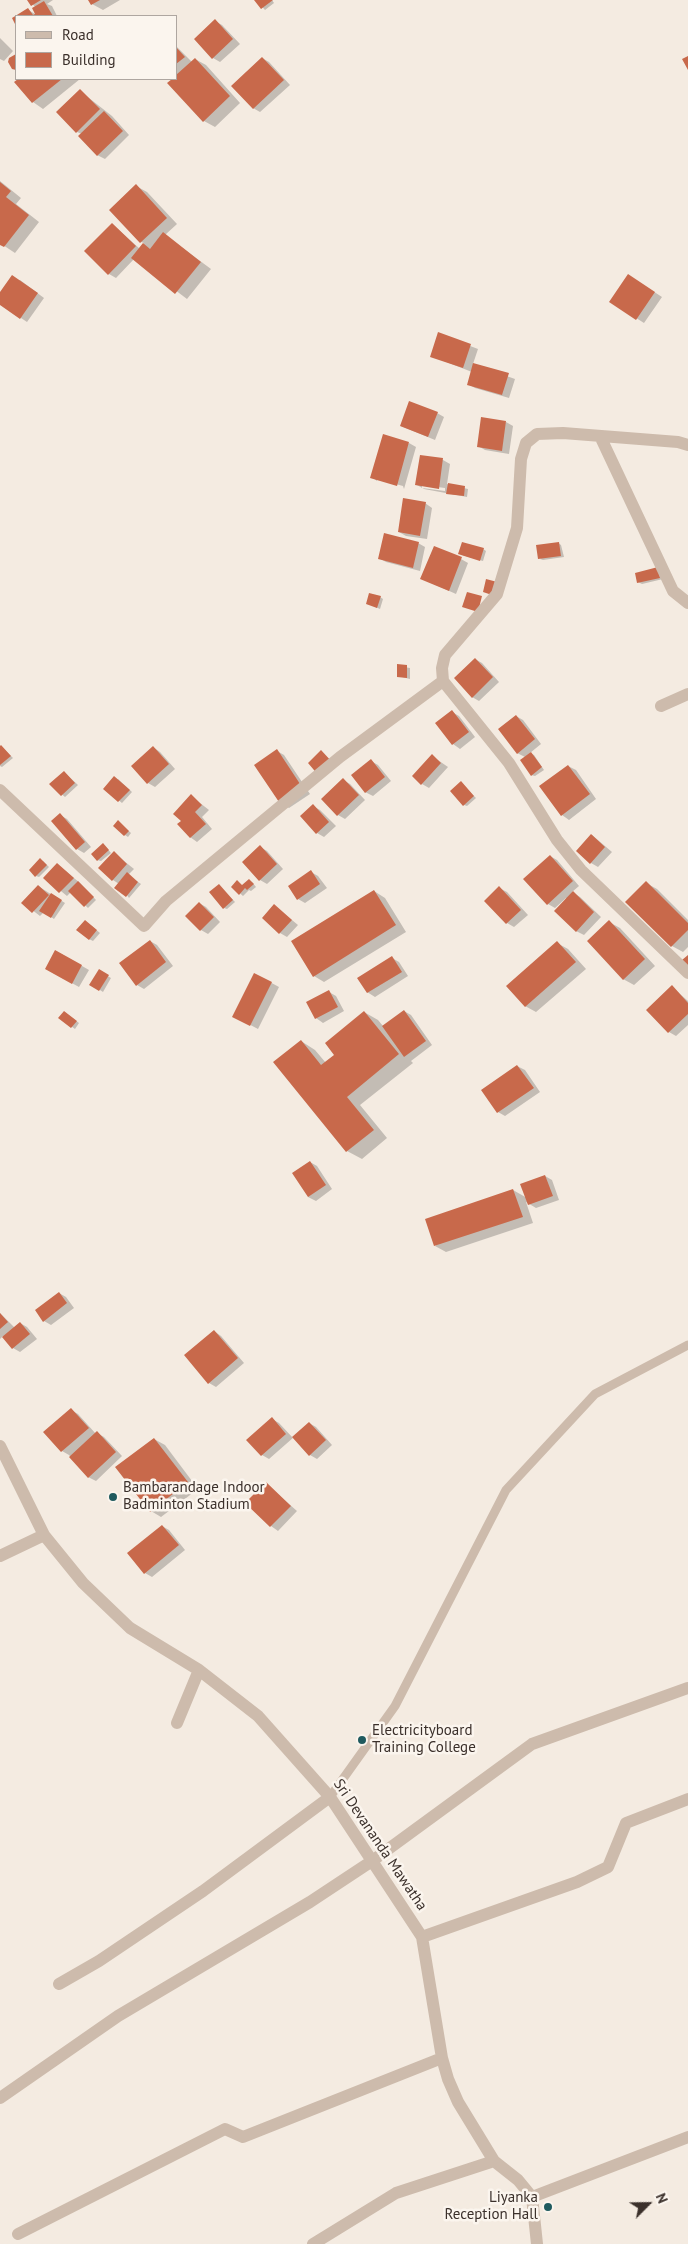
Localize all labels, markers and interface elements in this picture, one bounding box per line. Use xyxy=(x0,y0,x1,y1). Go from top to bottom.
legend xyxy=(15,15,178,80)
text: Road xyxy=(62,25,94,44)
text: Building xyxy=(62,50,116,69)
place label: Bambarandage Indoor Badminton Stadium xyxy=(123,1479,265,1514)
marker: Bambarandage Indoor Badminton Stadium xyxy=(107,1491,119,1503)
place label: Electricityboard Training College xyxy=(372,1722,476,1757)
marker: Electricityboard Training College xyxy=(356,1734,368,1746)
street label: Sri Devananda Mawatha xyxy=(329,1776,431,1914)
north arrow xyxy=(623,2179,673,2229)
place label: Liyanka Reception Hall xyxy=(445,2189,538,2224)
text: N xyxy=(652,2190,672,2206)
marker: Liyanka Reception Hall xyxy=(542,2201,554,2213)

